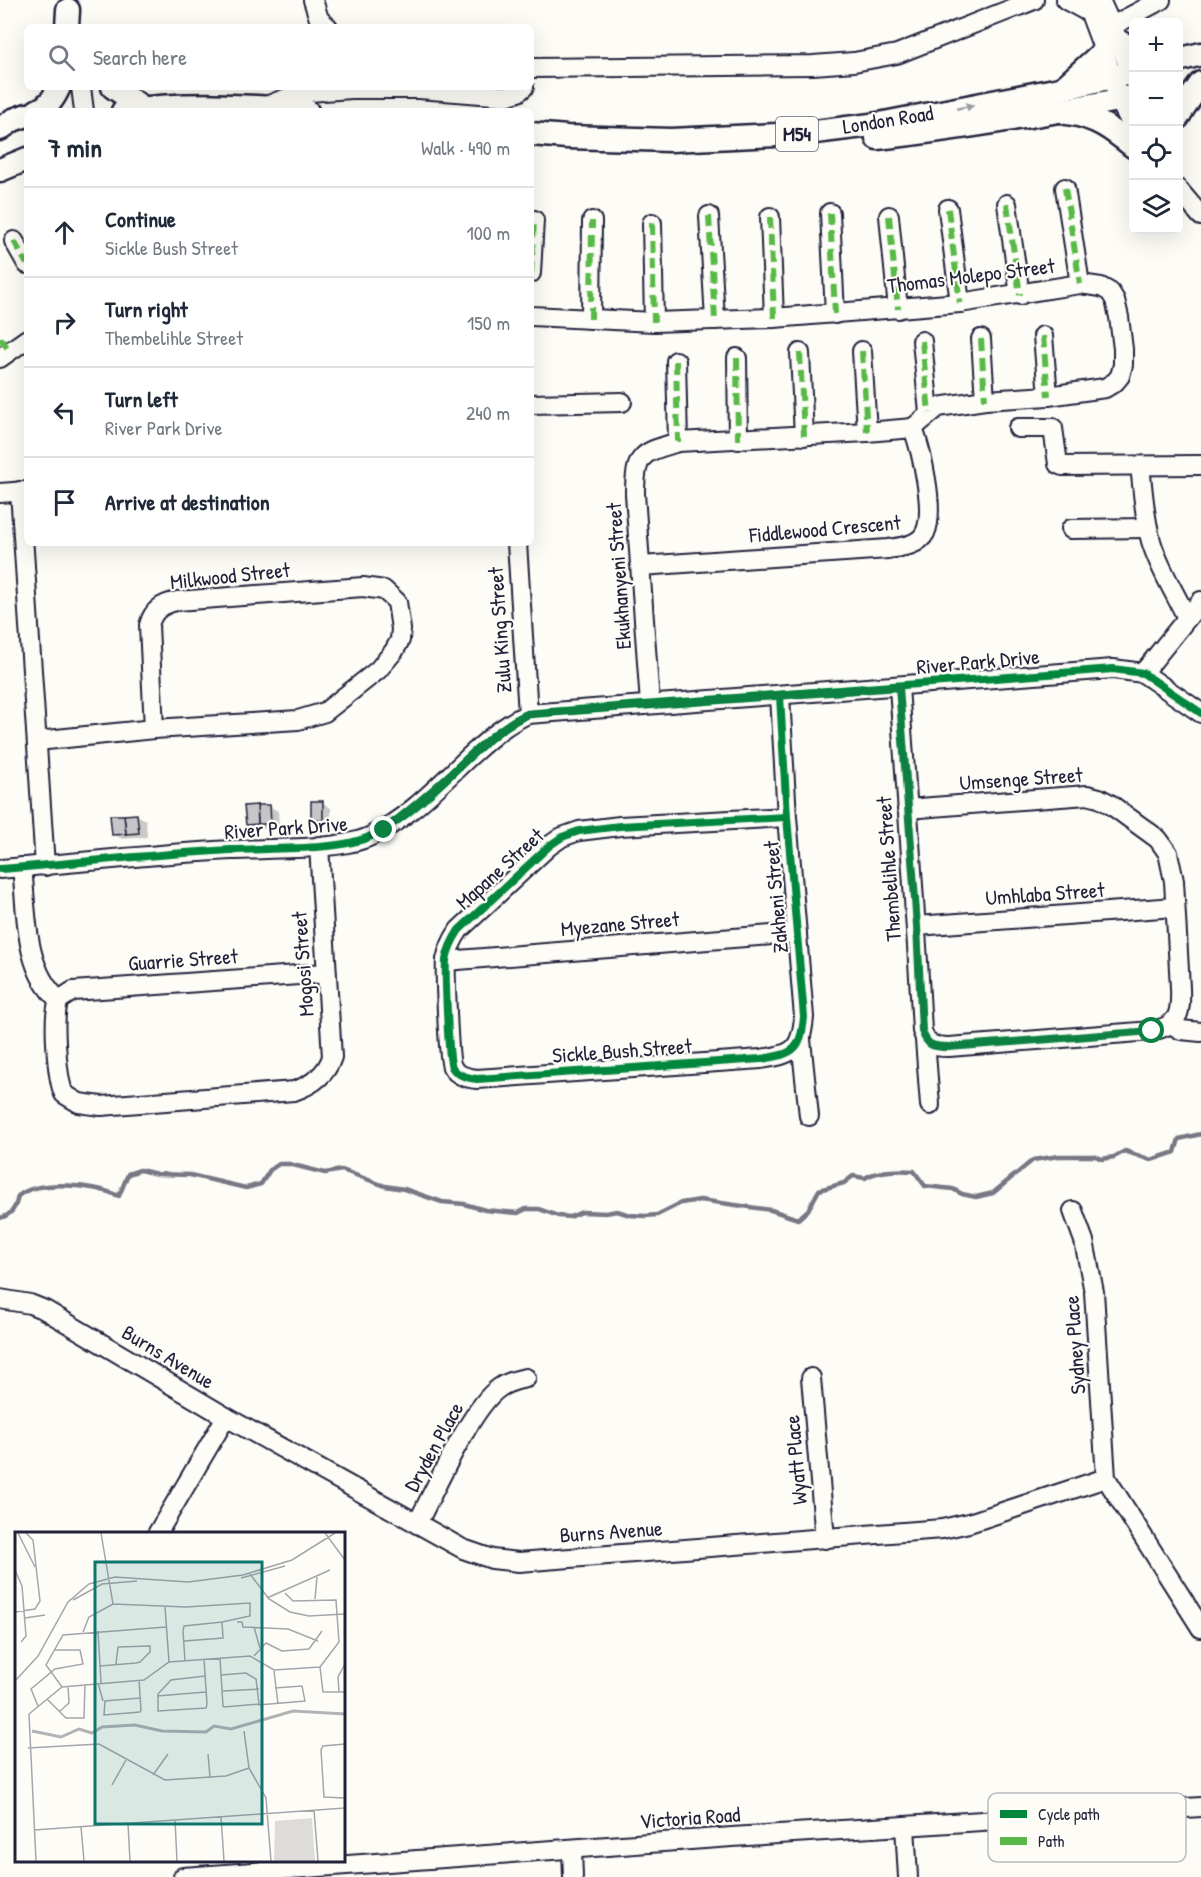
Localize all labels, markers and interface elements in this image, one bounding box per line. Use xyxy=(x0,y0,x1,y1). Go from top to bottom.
map controls xyxy=(1129,18,1183,234)
button: + xyxy=(1129,18,1183,72)
search box xyxy=(24,24,534,90)
icon: search xyxy=(45,41,78,74)
text: Search here xyxy=(93,42,187,72)
button: − xyxy=(1129,72,1183,126)
street label: London Road xyxy=(841,98,935,141)
one-way arrow xyxy=(956,102,975,111)
road number: M54 xyxy=(776,117,818,151)
button: locate xyxy=(1129,126,1183,180)
text: 7 min xyxy=(48,130,102,165)
text: Walk · 490 m xyxy=(421,134,510,161)
button: layers xyxy=(1129,180,1183,234)
text: Continue xyxy=(105,204,176,234)
icon: ahead xyxy=(48,216,81,249)
text: 100 m xyxy=(467,219,510,246)
text: Sickle Bush Street xyxy=(105,234,238,261)
street label: Thomas Molepo Street xyxy=(885,251,1057,300)
text: Turn right xyxy=(105,294,188,324)
icon: right xyxy=(48,306,81,339)
text: 150 m xyxy=(467,309,510,336)
text: Thembelihle Street xyxy=(105,324,243,351)
text: Turn left xyxy=(105,384,178,414)
icon: left xyxy=(48,396,81,429)
text: 240 m xyxy=(466,399,510,426)
text: River Park Drive xyxy=(105,414,223,441)
icon: arrive xyxy=(48,486,81,519)
text: Arrive at destination xyxy=(105,487,270,517)
street label: Ekukhanyeni Street xyxy=(599,501,638,650)
street label: Fiddlewood Crescent xyxy=(747,507,903,550)
street label: Milkwood Street xyxy=(169,555,292,596)
street label: Zulu King Street xyxy=(481,565,518,694)
street label: River Park Drive xyxy=(915,642,1041,681)
street label: Umsenge Street xyxy=(959,760,1084,797)
street label: Thembelihle Street xyxy=(869,795,908,942)
street label: River Park Drive xyxy=(223,809,349,846)
route end xyxy=(370,816,396,842)
street label: Mapane Street xyxy=(449,821,551,916)
street label: Zakheni Street xyxy=(756,839,795,954)
street label: Umhlaba Street xyxy=(985,875,1106,912)
street label: Myezane Street xyxy=(560,904,681,943)
street label: Mogosi Street xyxy=(284,910,321,1018)
street label: Guarrie Street xyxy=(127,941,239,978)
route start xyxy=(1138,1017,1164,1043)
street label: Sickle Bush Street xyxy=(551,1031,693,1070)
street label: Sydney Place xyxy=(1057,1295,1092,1395)
street label: Burns Avenue xyxy=(117,1318,220,1395)
street label: Dryden Place xyxy=(397,1397,470,1497)
street label: Wyatt Place xyxy=(777,1414,814,1506)
street label: Burns Avenue xyxy=(559,1513,663,1550)
inset map xyxy=(15,1532,345,1862)
legend xyxy=(988,1793,1186,1862)
street label: Victoria Road xyxy=(639,1800,741,1835)
text: Cycle path xyxy=(1038,1803,1100,1825)
text: Path xyxy=(1038,1830,1064,1852)

